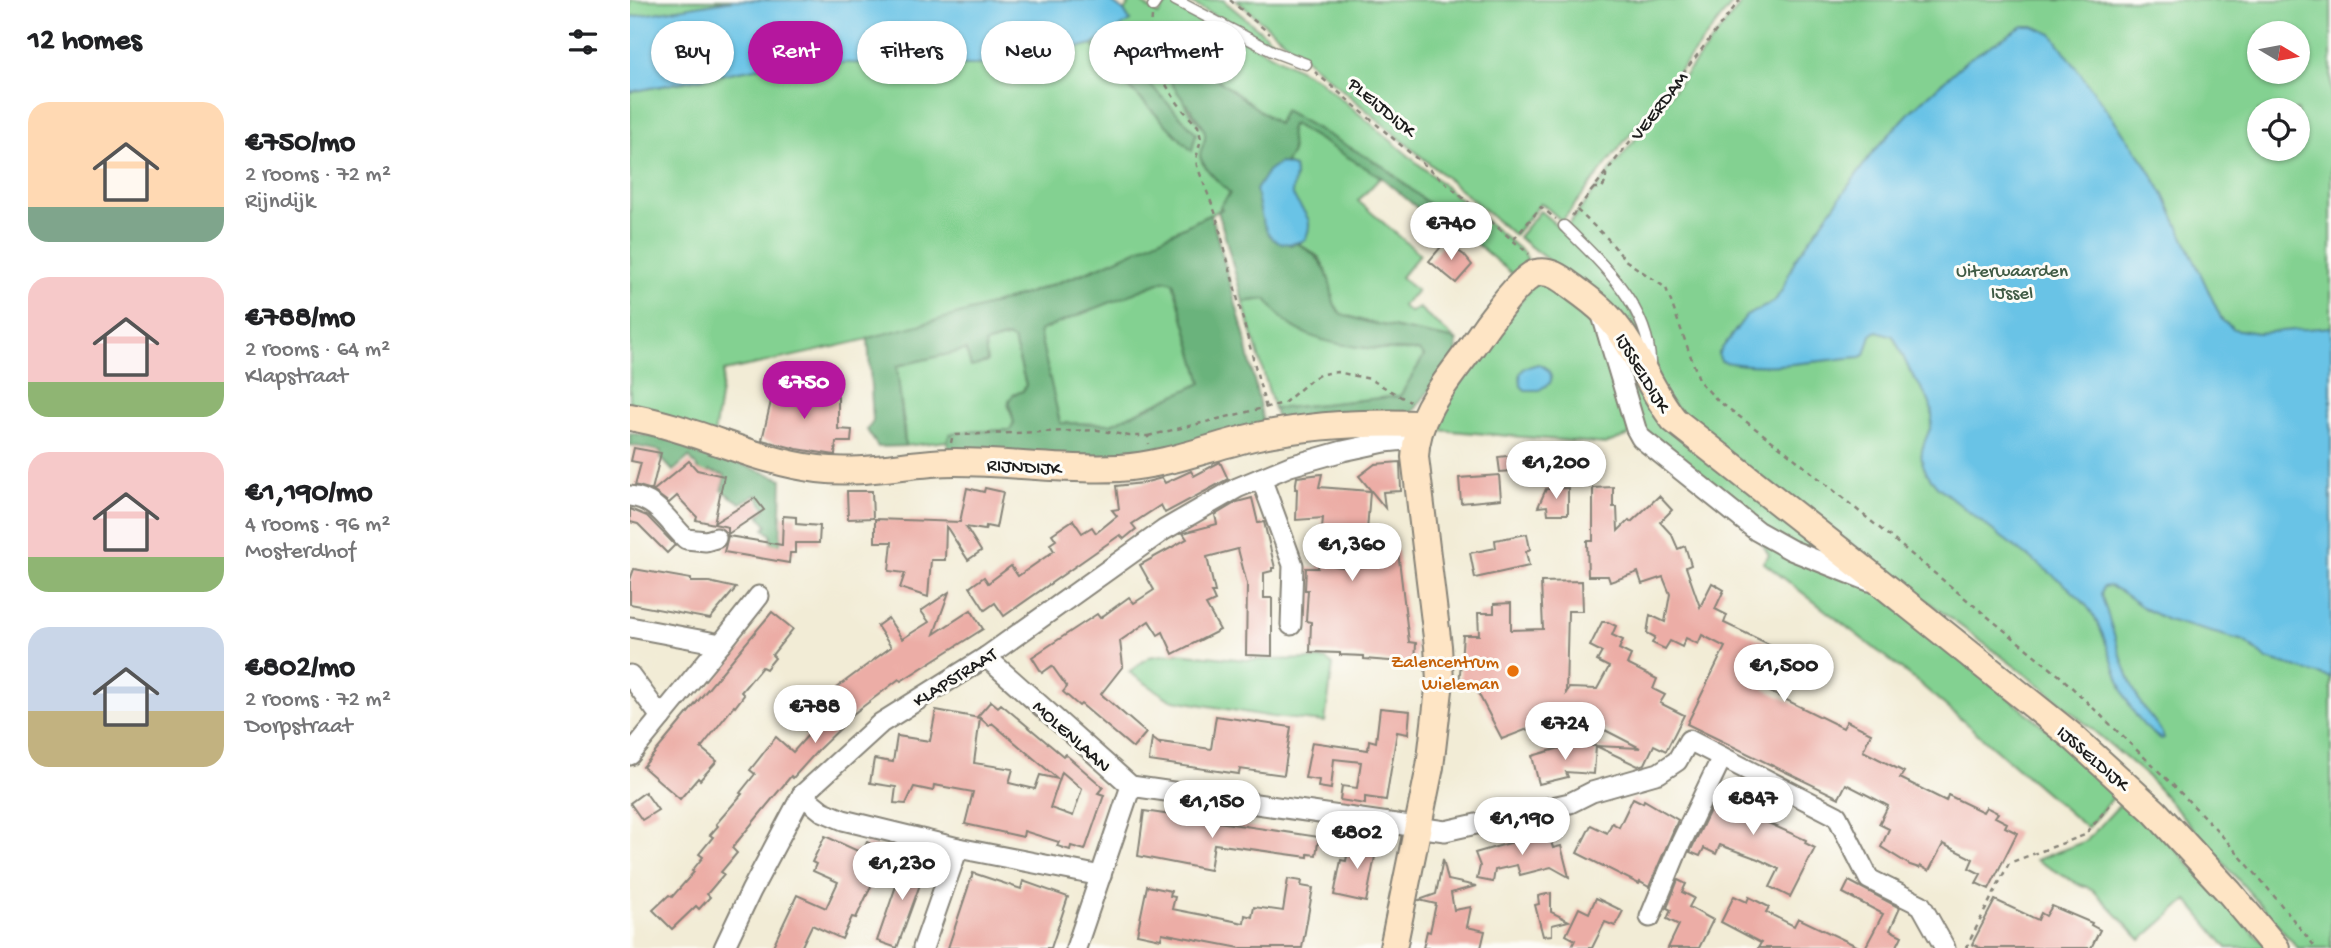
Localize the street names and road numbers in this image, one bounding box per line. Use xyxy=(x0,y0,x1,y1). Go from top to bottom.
street label: VEERDAM xyxy=(1626,68,1695,147)
street label: PLEIJDIJK xyxy=(1341,73,1421,145)
street label: IJSSELDIJK xyxy=(1608,330,1675,420)
street label: RIJNDIJK xyxy=(986,455,1064,482)
street label: KLAPSTRAAT xyxy=(910,644,1003,714)
street label: MOLENLAAN xyxy=(1027,696,1115,779)
street label: IJSSELDIJK xyxy=(2051,722,2135,799)

